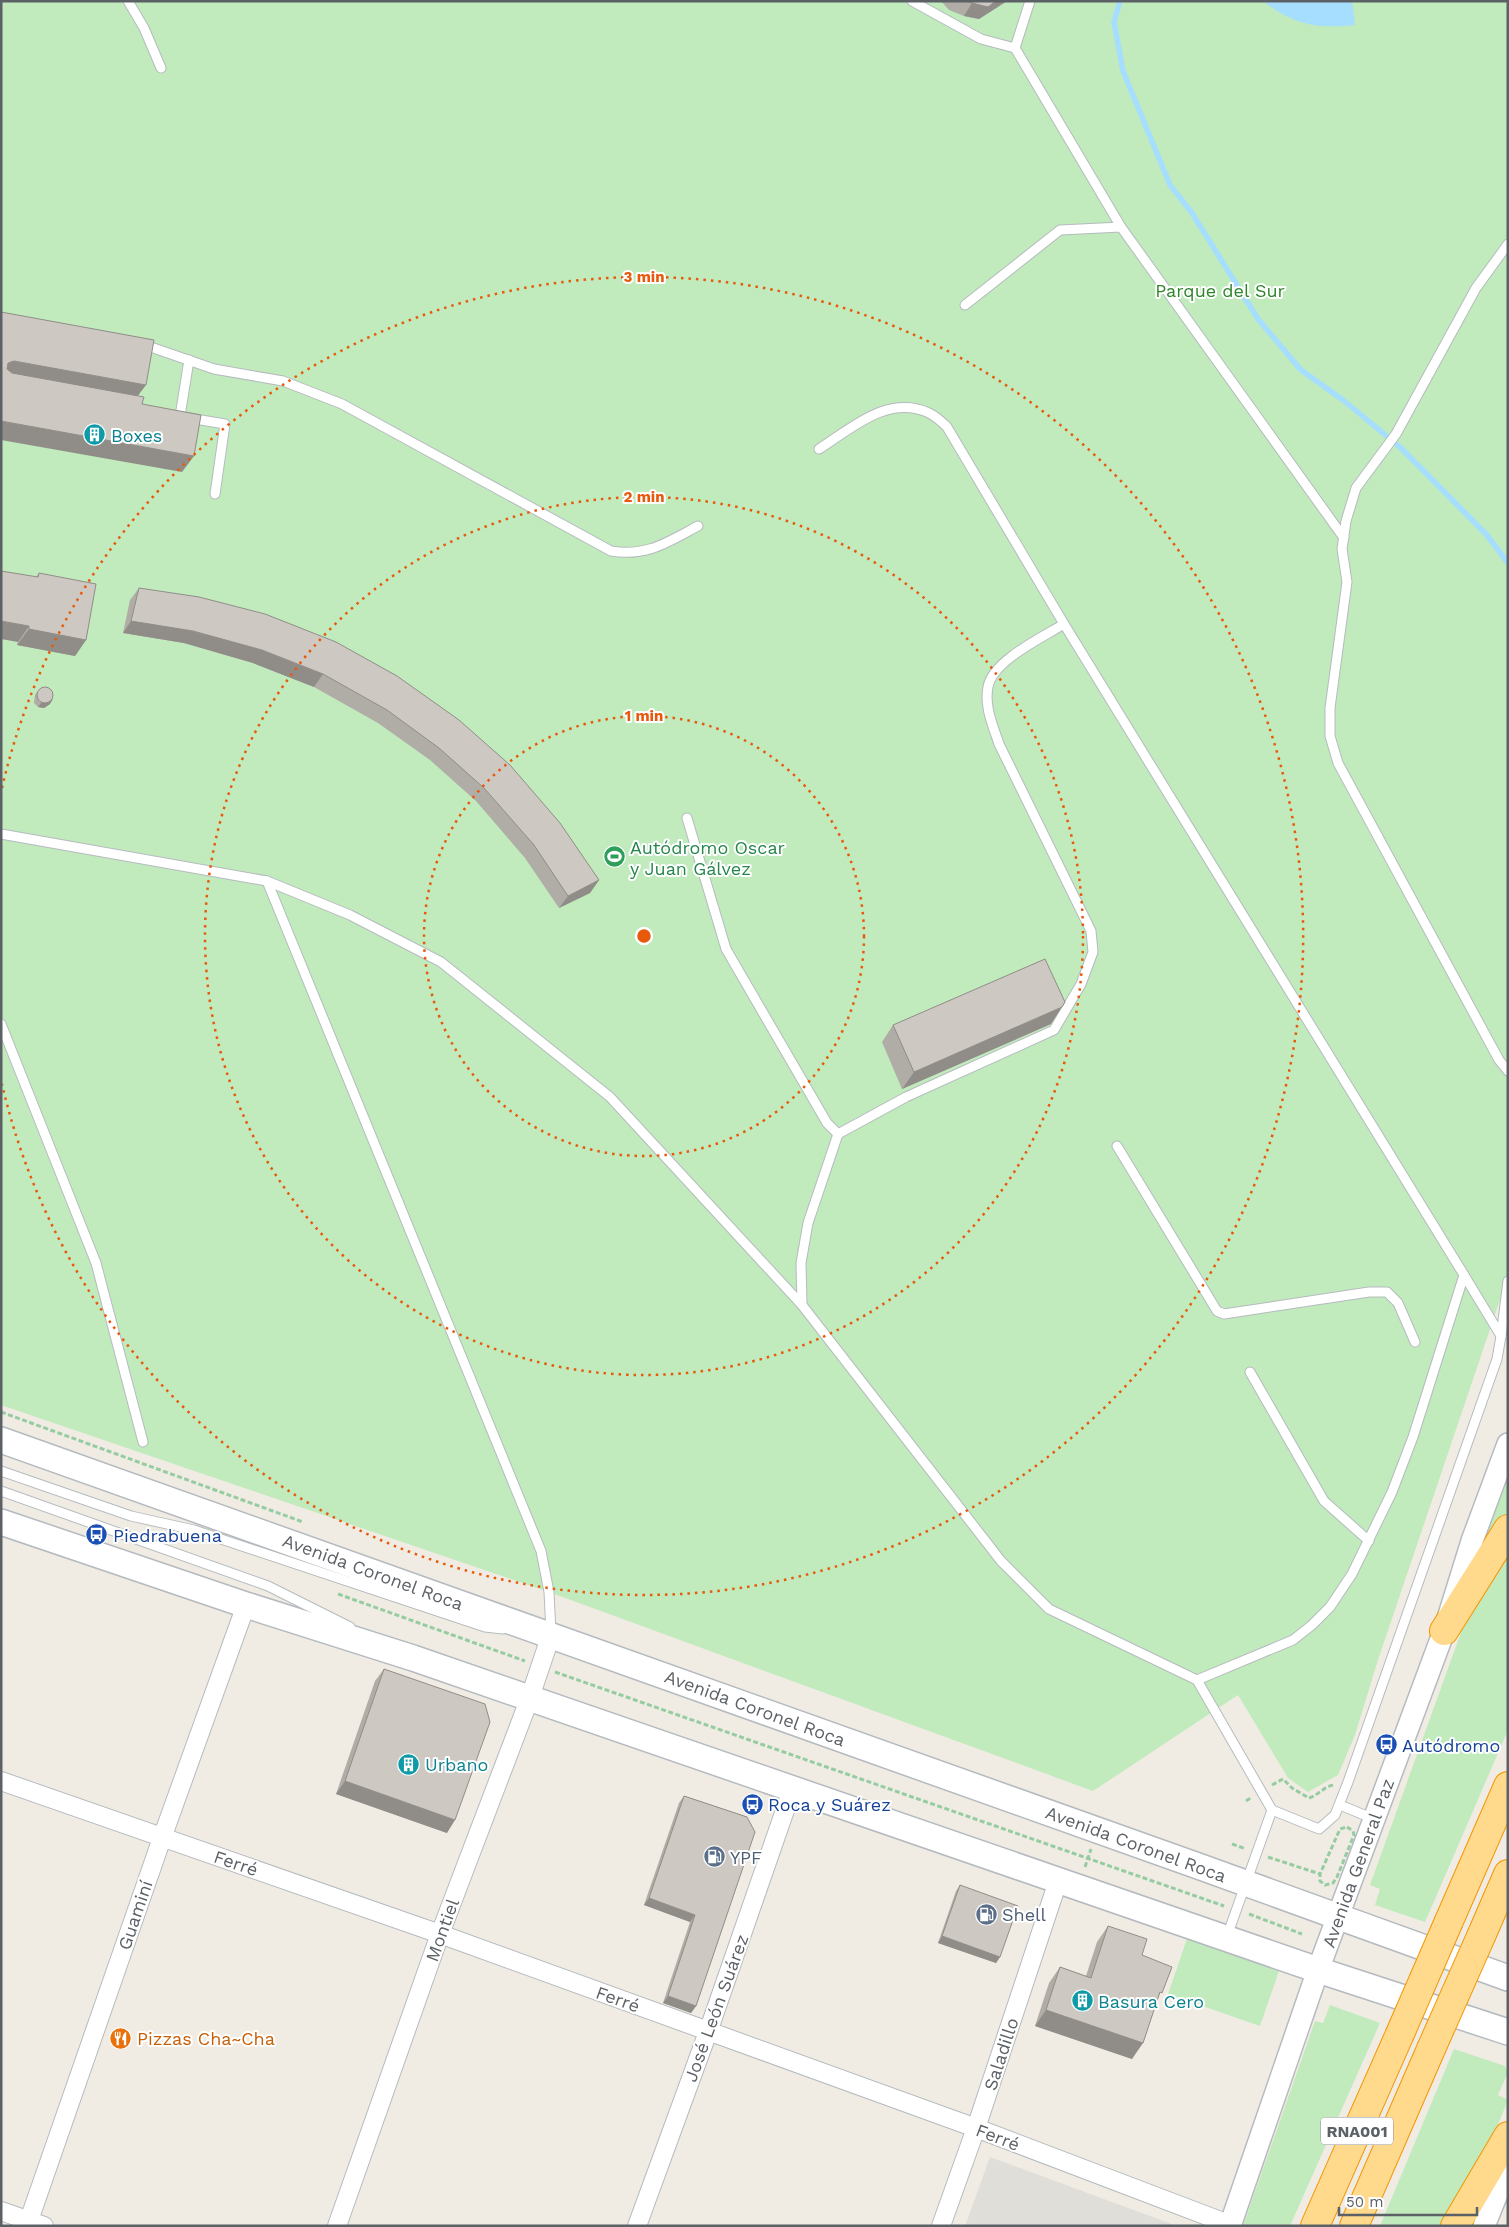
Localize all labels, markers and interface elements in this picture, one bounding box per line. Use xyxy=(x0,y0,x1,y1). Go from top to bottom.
text: 3 min xyxy=(624,268,664,286)
park label: Parque del Sur xyxy=(1155,280,1285,301)
building icon: Boxes xyxy=(83,423,107,447)
place label: Boxes xyxy=(111,425,162,446)
text: 2 min xyxy=(623,488,665,506)
text: 1 min xyxy=(625,707,663,725)
place label: Autódromo Oscar y Juan Gálvez xyxy=(630,837,785,879)
sports icon: Autódromo Oscar y Juan Gálvez xyxy=(602,845,626,869)
centre of rings xyxy=(635,927,653,945)
bus stop icon: Piedrabuena xyxy=(85,1523,109,1547)
place label: Piedrabuena xyxy=(113,1525,222,1546)
street label: Avenida Coronel Roca xyxy=(280,1530,466,1614)
street label: Avenida Coronel Roca xyxy=(662,1666,848,1750)
bus stop icon: Autódromo xyxy=(1374,1733,1398,1757)
place label: Autódromo xyxy=(1402,1735,1500,1756)
building icon: Urbano xyxy=(397,1752,421,1776)
place label: Urbano xyxy=(425,1754,488,1775)
street label: Avenida General Paz xyxy=(1318,1776,1398,1950)
bus stop icon: Roca y Suárez xyxy=(740,1792,764,1816)
place label: Roca y Suárez xyxy=(768,1794,891,1815)
street label: Avenida Coronel Roca xyxy=(1043,1802,1229,1886)
fuel station icon: YPF xyxy=(702,1845,726,1869)
street label: Ferré xyxy=(211,1846,261,1880)
place label: YPF xyxy=(730,1847,762,1868)
street label: Guaminí xyxy=(113,1877,157,1953)
street label: Montiel xyxy=(421,1895,463,1964)
fuel station icon: Shell xyxy=(974,1902,998,1926)
place label: Shell xyxy=(1002,1904,1047,1925)
street label: José León Suárez xyxy=(680,1931,752,2085)
street label: Ferré xyxy=(593,1981,643,2017)
building icon: Basura Cero xyxy=(1070,1989,1094,2013)
place label: Basura Cero xyxy=(1098,1991,1204,2012)
street label: Saladillo xyxy=(979,2015,1023,2093)
restaurant icon: Pizzas Cha~Cha xyxy=(109,2026,133,2050)
place label: Pizzas Cha~Cha xyxy=(137,2028,275,2049)
road number: RNA001 xyxy=(1321,2118,1393,2144)
street label: Ferré xyxy=(973,2119,1023,2155)
scale bar xyxy=(1339,2184,1476,2216)
text: 50 m xyxy=(1346,2193,1383,2211)

